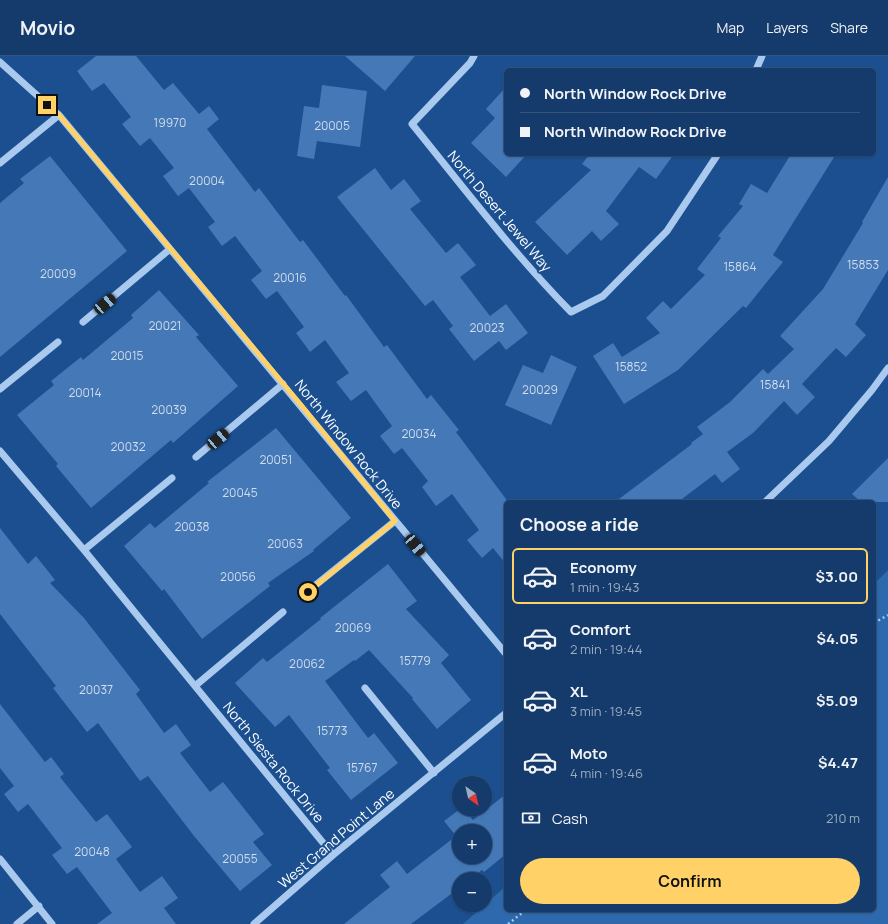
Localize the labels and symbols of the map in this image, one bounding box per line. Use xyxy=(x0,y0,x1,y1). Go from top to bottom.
route end xyxy=(38,96,56,114)
house number: 19970 xyxy=(154,114,186,131)
house number: 20005 xyxy=(314,117,350,134)
street label: North Desert Jewel Way xyxy=(444,146,557,276)
house number: 20004 xyxy=(189,172,225,189)
house number: 15853 xyxy=(847,256,879,273)
house number: 15864 xyxy=(723,258,757,275)
house number: 20009 xyxy=(40,265,76,282)
house number: 20016 xyxy=(273,269,307,286)
car xyxy=(92,292,118,316)
house number: 20021 xyxy=(148,317,182,334)
house number: 20023 xyxy=(470,319,504,336)
house number: 20015 xyxy=(110,347,144,364)
house number: 15852 xyxy=(615,358,647,375)
street label: North Window Rock Drive xyxy=(291,375,407,513)
house number: 15841 xyxy=(760,376,790,393)
house number: 20029 xyxy=(522,381,558,398)
house number: 20014 xyxy=(68,384,102,401)
house number: 20039 xyxy=(151,401,187,418)
house number: 20034 xyxy=(401,425,437,442)
car xyxy=(205,427,231,451)
house number: 20032 xyxy=(111,438,146,455)
house number: 20051 xyxy=(259,451,293,468)
house number: 20045 xyxy=(222,484,258,501)
house number: 20038 xyxy=(174,518,210,535)
car xyxy=(403,532,427,558)
house number: 20063 xyxy=(267,535,303,552)
house number: 20056 xyxy=(220,568,256,585)
route start xyxy=(299,583,317,601)
house number: 20069 xyxy=(335,619,371,636)
house number: 15779 xyxy=(399,652,431,669)
house number: 20062 xyxy=(289,655,325,672)
house number: 20037 xyxy=(79,681,113,698)
street label: North Siesta Rock Drive xyxy=(219,698,329,826)
house number: 15773 xyxy=(317,722,347,739)
house number: 15767 xyxy=(346,759,378,776)
north arrow xyxy=(452,776,492,816)
street label: West Grand Point Lane xyxy=(274,784,398,892)
house number: 20048 xyxy=(74,843,110,860)
house number: 20055 xyxy=(222,850,258,867)

